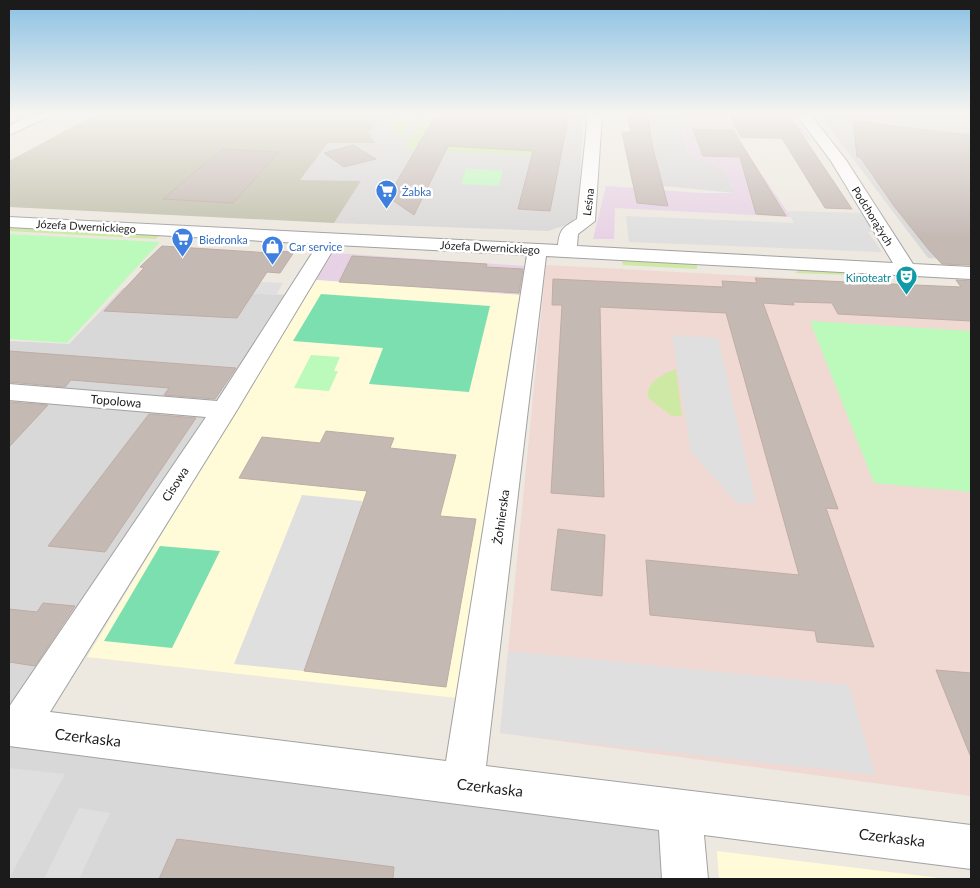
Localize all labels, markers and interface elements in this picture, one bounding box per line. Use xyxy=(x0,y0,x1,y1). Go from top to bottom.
supermarket icon: Żabka xyxy=(374,179,398,210)
street label: Podchorążych xyxy=(850,184,896,248)
place label: Żabka xyxy=(402,185,431,198)
street label: Leśna xyxy=(580,188,596,216)
street label: Józefa Dwernickiego xyxy=(36,217,136,235)
supermarket icon: Biedronka xyxy=(171,227,195,258)
place label: Biedronka xyxy=(199,233,248,246)
shop icon: Car service xyxy=(261,234,285,265)
street label: Józefa Dwernickiego xyxy=(440,238,540,256)
place label: Car service xyxy=(289,240,342,253)
theatre icon: Kinoteatr xyxy=(895,265,919,296)
place label: Kinoteatr xyxy=(846,271,891,284)
street label: Topolowa xyxy=(90,391,142,411)
street label: Cisowa xyxy=(158,464,192,504)
street label: Żołnierska xyxy=(490,489,512,545)
street label: Czerkaska xyxy=(54,724,122,750)
street label: Czerkaska xyxy=(456,774,524,800)
street label: Czerkaska xyxy=(858,824,926,850)

